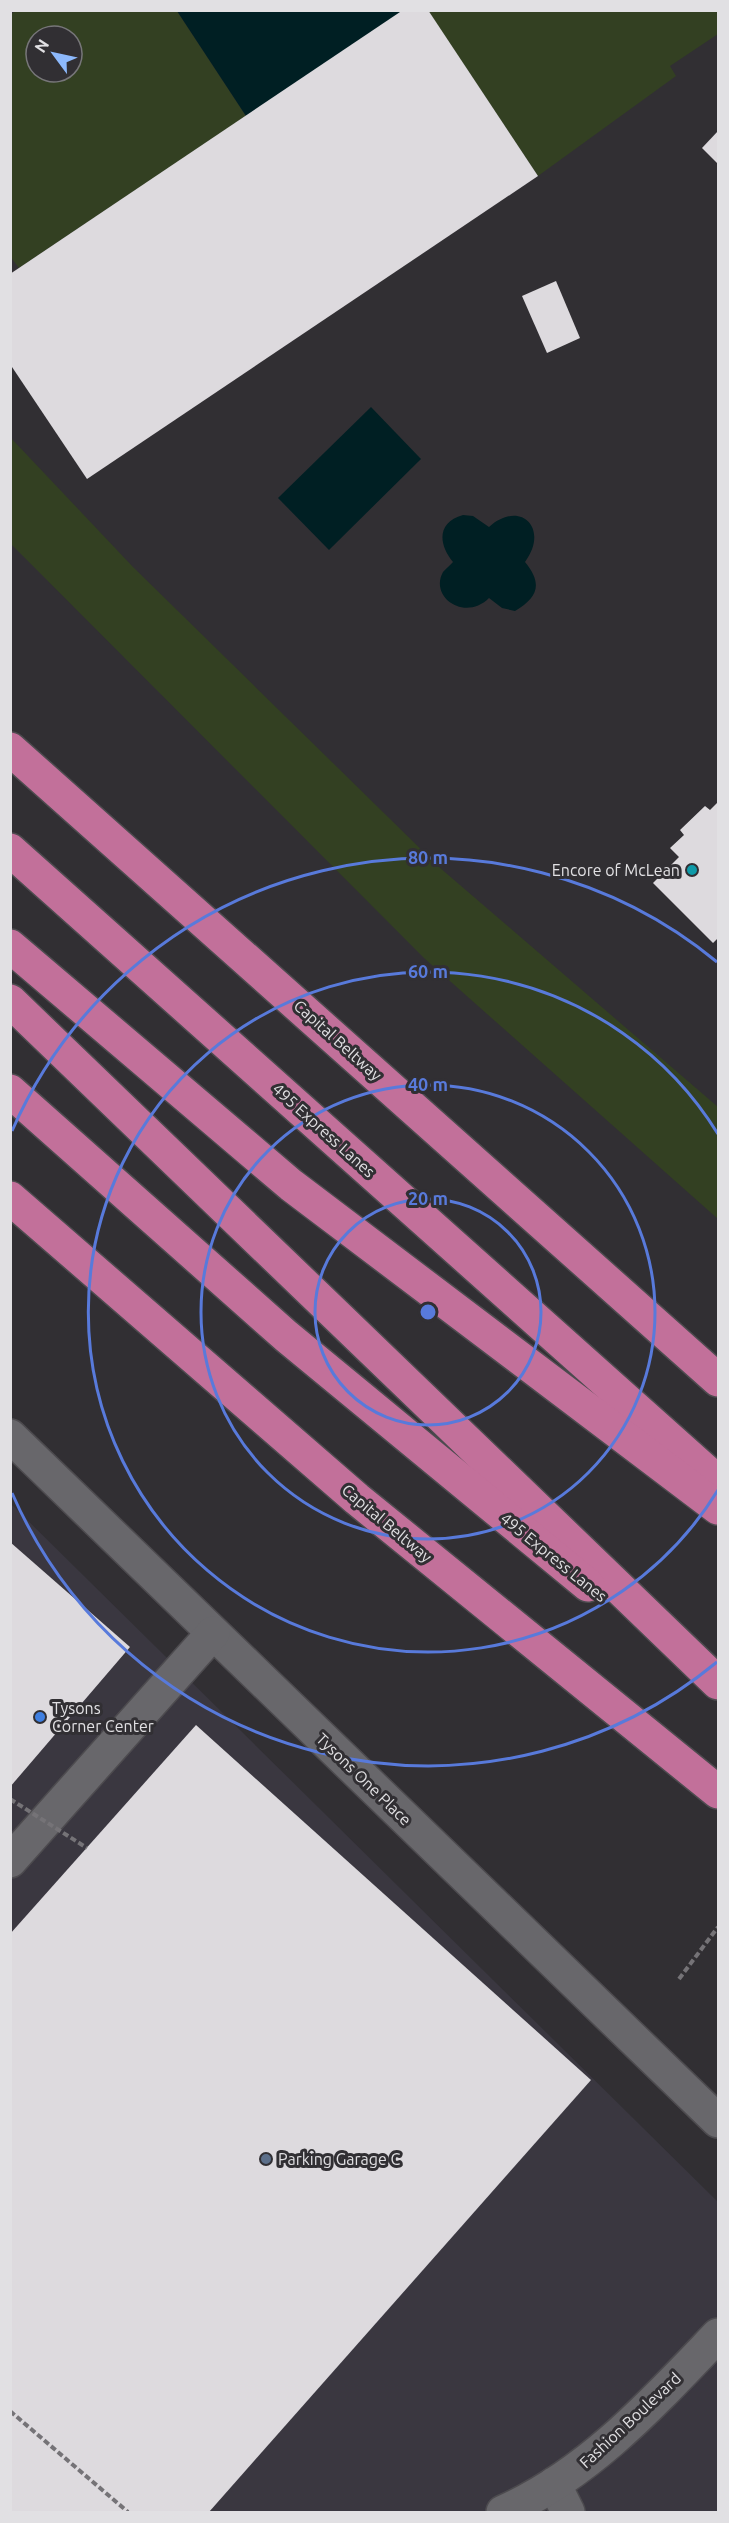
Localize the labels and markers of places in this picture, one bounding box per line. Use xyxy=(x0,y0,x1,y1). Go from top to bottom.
place label: Encore of McLean xyxy=(552,861,680,879)
marker: Encore of McLean xyxy=(685,863,699,877)
centre of rings xyxy=(418,1302,438,1322)
place label: Tysons Corner Center xyxy=(52,1699,154,1735)
marker: Tysons Corner Center xyxy=(33,1710,47,1724)
place label: Parking Garage C xyxy=(278,2150,400,2168)
marker: Parking Garage C xyxy=(259,2152,273,2166)

